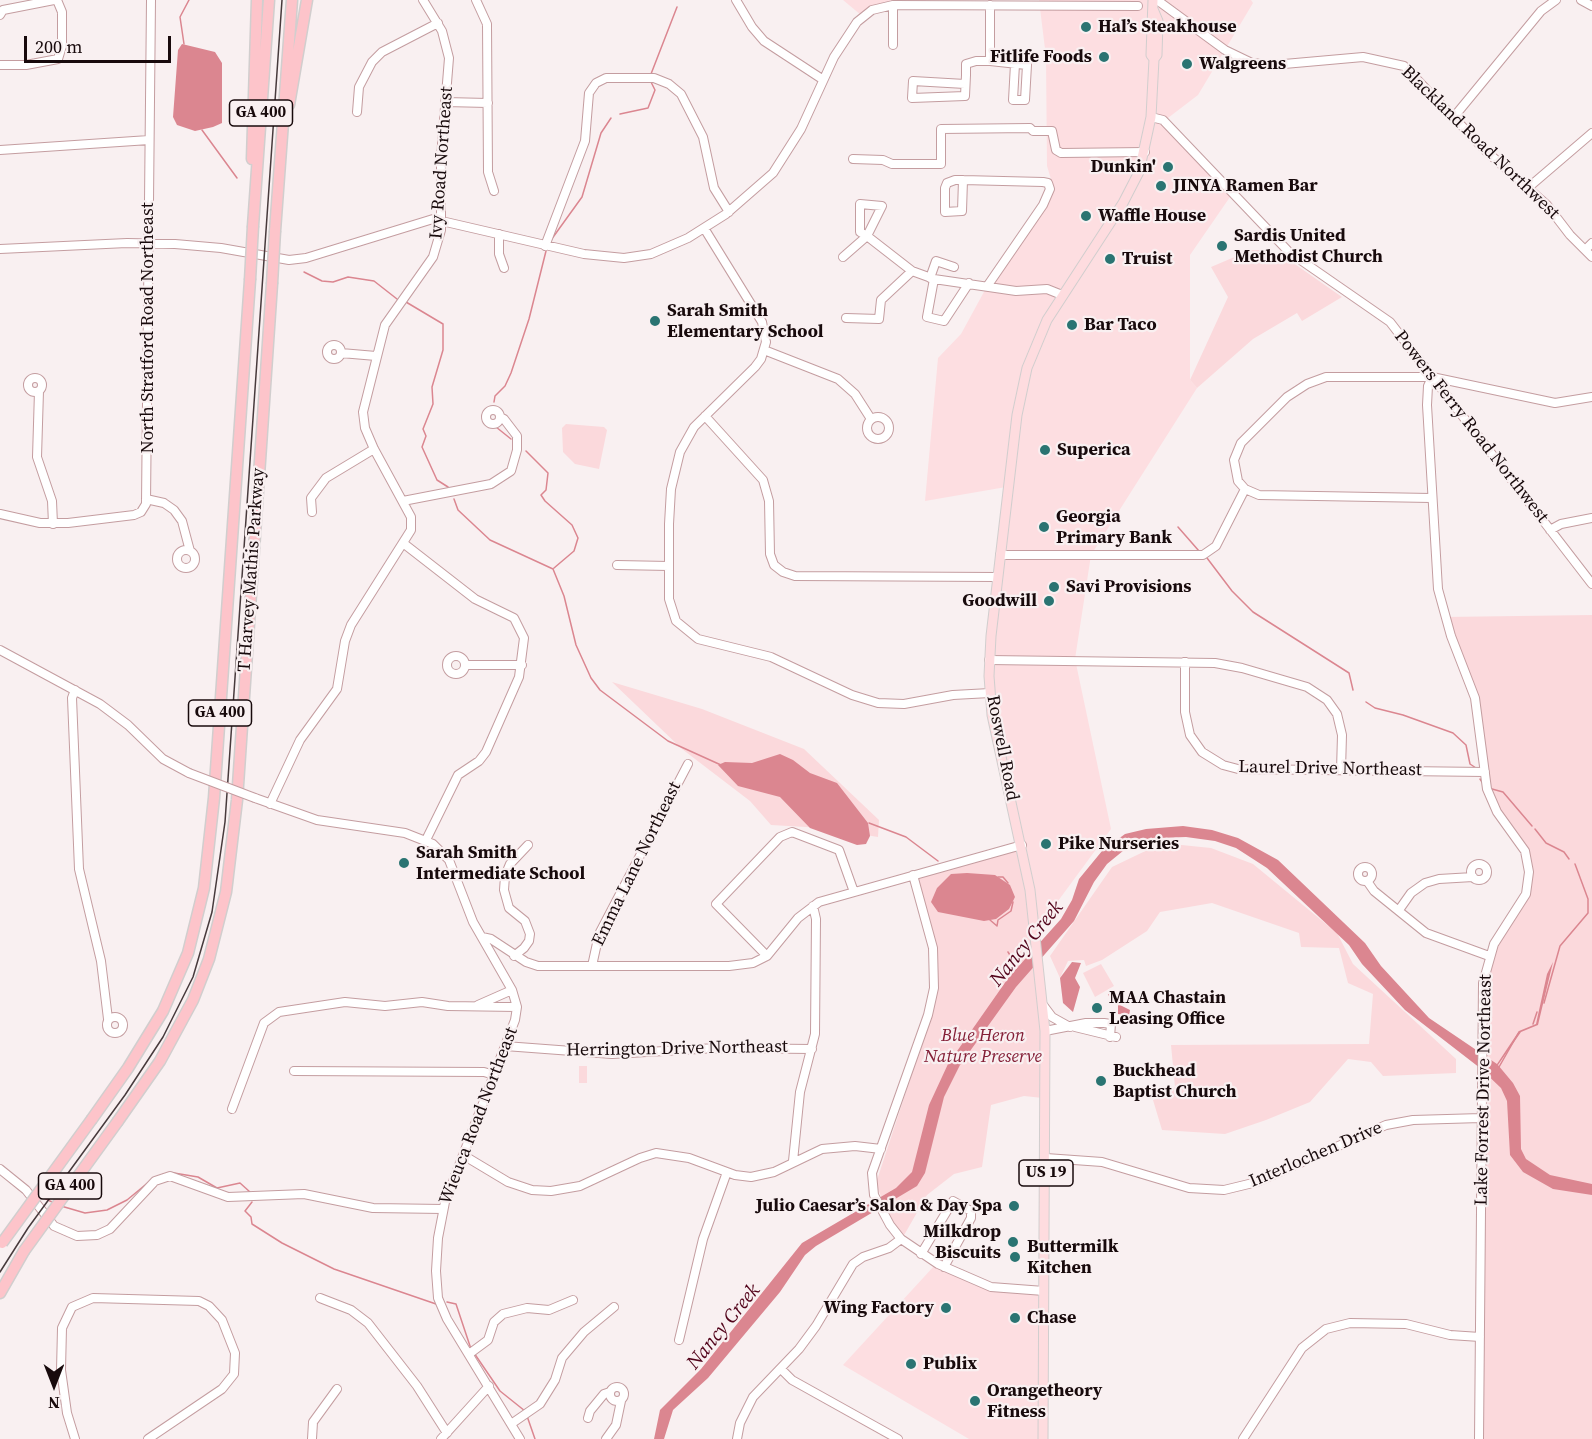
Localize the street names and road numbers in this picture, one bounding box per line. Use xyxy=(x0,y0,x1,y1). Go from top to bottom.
street label: Blackland Road Northwest xyxy=(1396,62,1564,224)
street label: Ivy Road Northeast xyxy=(426,86,458,240)
road number: GA 400 xyxy=(230,100,292,126)
street label: North Stratford Road Northeast xyxy=(137,202,159,454)
street label: Powers Ferry Road Northwest xyxy=(1389,327,1553,527)
street label: T Harvey Mathis Parkway xyxy=(234,467,270,673)
street label: Roswell Road xyxy=(981,693,1023,803)
road number: GA 400 xyxy=(188,700,252,726)
street label: Laurel Drive Northeast xyxy=(1238,757,1422,781)
street label: Emma Lane Northeast xyxy=(588,778,686,950)
street label: Lake Forrest Drive Northeast xyxy=(1471,974,1497,1206)
street label: Wieuca Road Northeast xyxy=(435,1024,523,1208)
street label: Herrington Drive Northeast xyxy=(566,1036,788,1062)
street label: Interlochen Drive xyxy=(1246,1117,1386,1193)
road number: US 19 xyxy=(1019,1160,1073,1186)
road number: GA 400 xyxy=(38,1173,101,1199)

